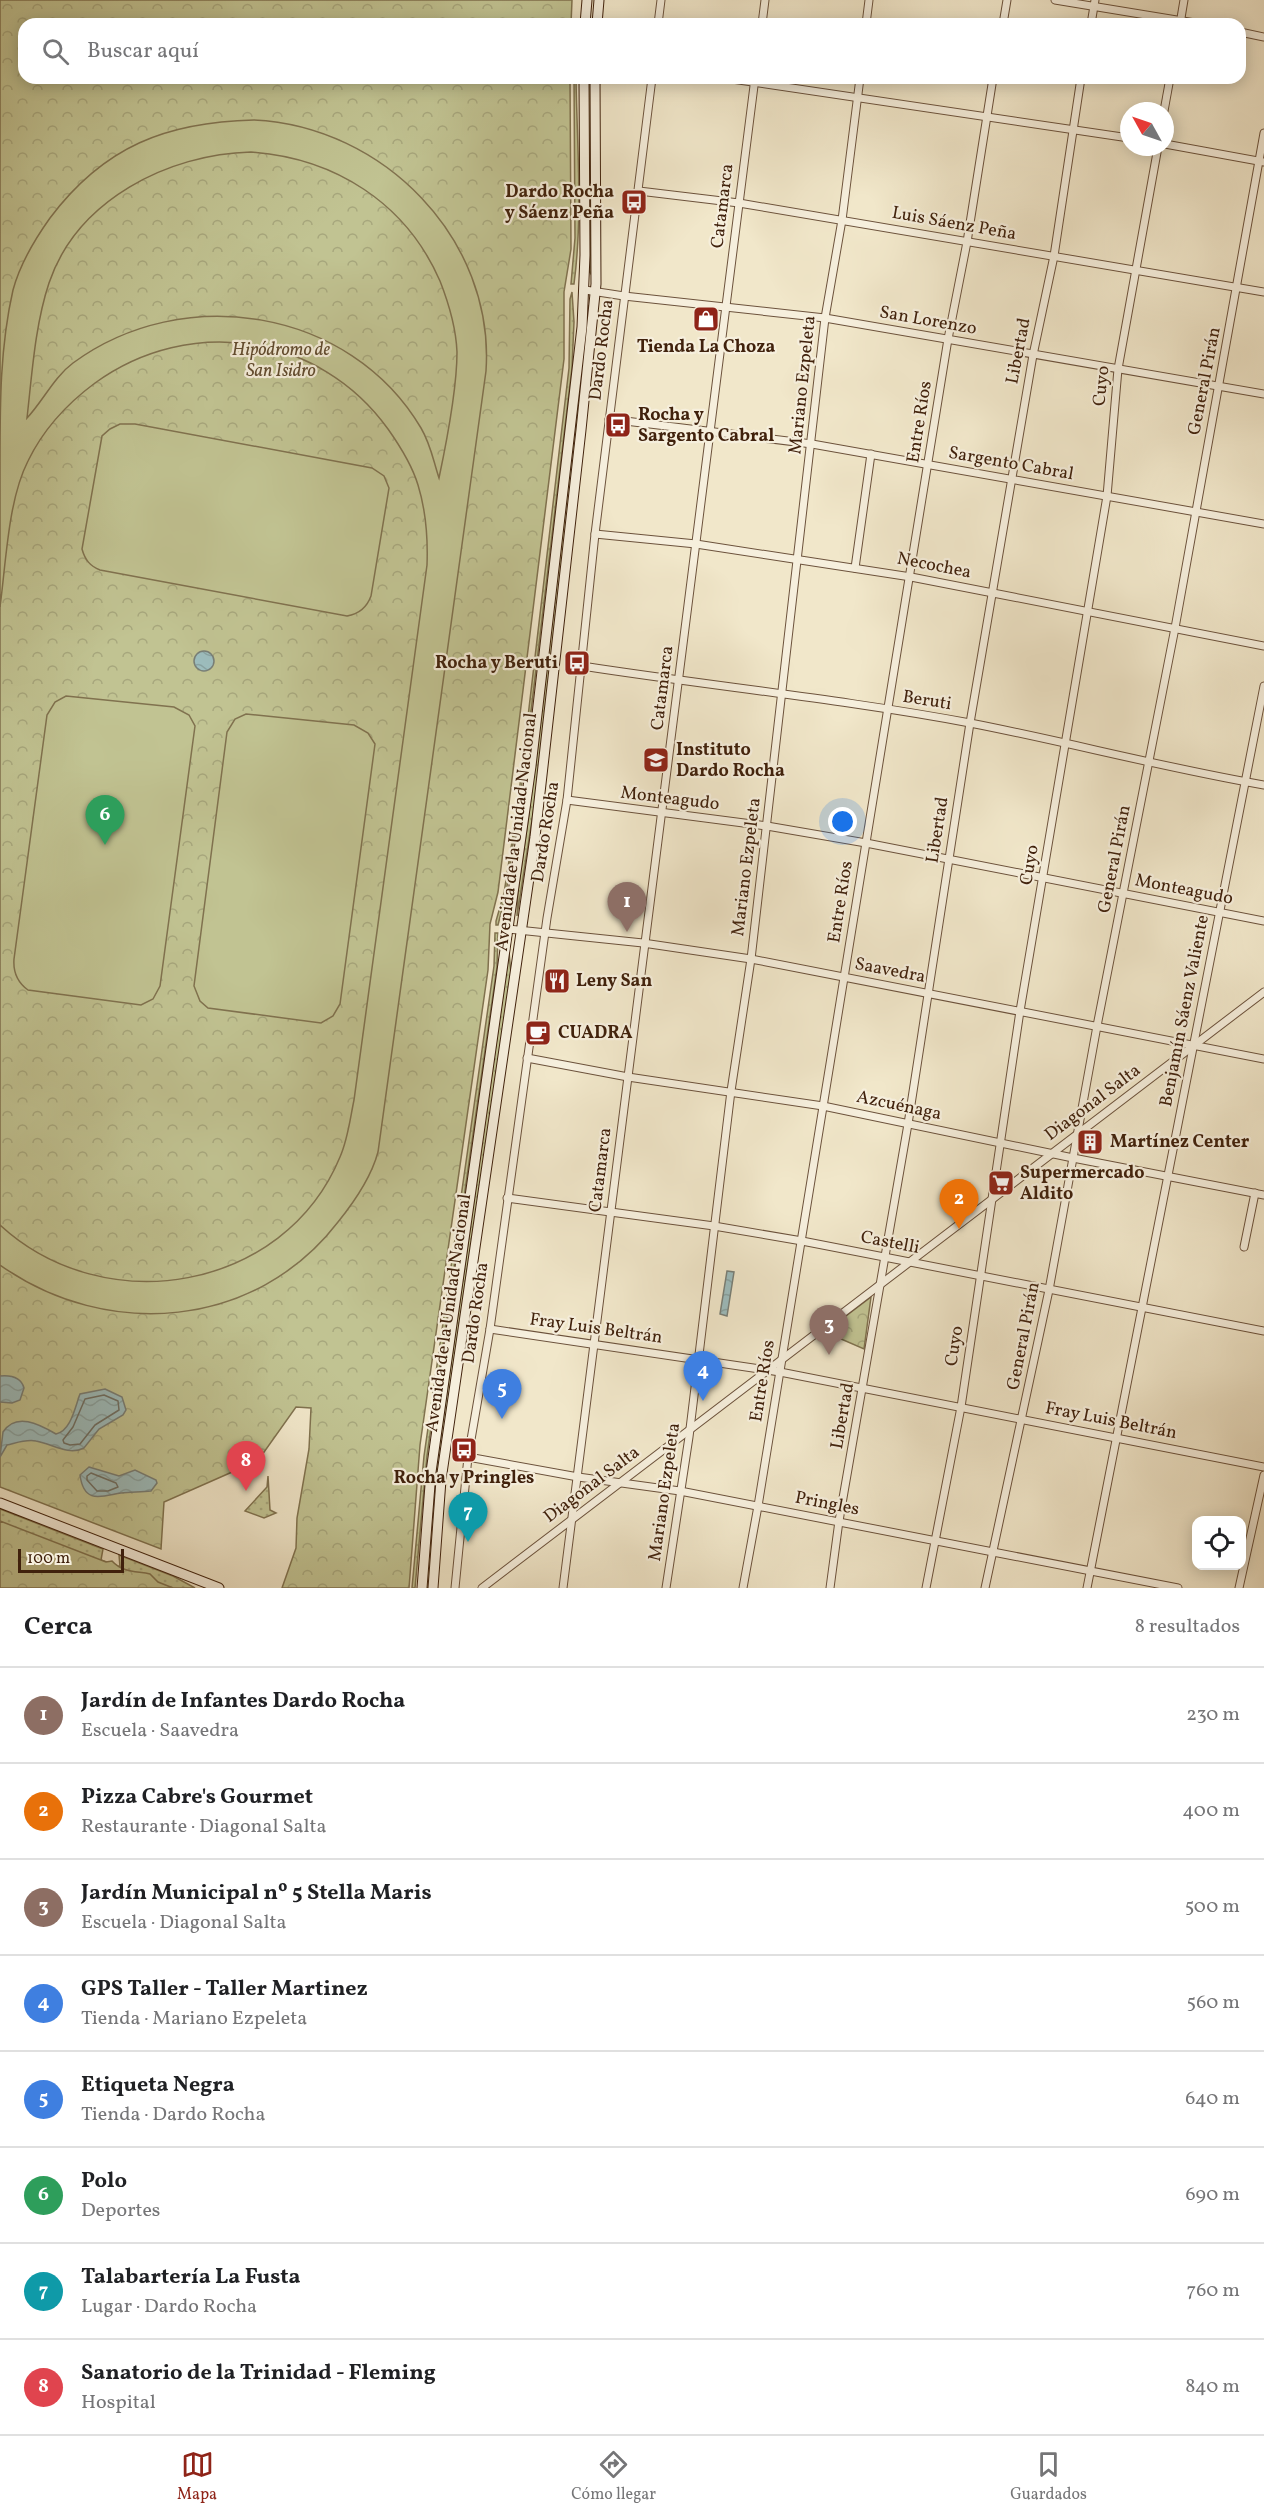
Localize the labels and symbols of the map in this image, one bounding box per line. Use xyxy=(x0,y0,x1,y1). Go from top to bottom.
north arrow xyxy=(1120,102,1174,156)
street label: Catamarca xyxy=(705,162,741,250)
place label: Dardo Rocha y Sáenz Peña xyxy=(505,180,614,226)
bus stop icon: Dardo Rocha y Sáenz Peña xyxy=(619,187,649,217)
street label: Luis Sáenz Peña xyxy=(890,201,1018,247)
street label: Dardo Rocha xyxy=(583,298,621,402)
street label: San Lorenzo xyxy=(877,300,979,342)
shop icon: Tienda La Choza xyxy=(691,304,721,334)
street label: Mariano Ezpeleta xyxy=(783,314,823,456)
street label: Libertad xyxy=(1000,316,1038,386)
street label: General Pirán xyxy=(1182,325,1228,437)
place label: Tienda La Choza xyxy=(637,335,776,360)
park label: Hipódromo de San Isidro xyxy=(232,338,331,384)
street label: Cuyo xyxy=(1087,365,1117,407)
street label: Entre Ríos xyxy=(901,379,939,465)
place label: Rocha y Sargento Cabral xyxy=(638,403,774,449)
bus stop icon: Rocha y Sargento Cabral xyxy=(603,410,633,440)
street label: Sargento Cabral xyxy=(946,441,1076,487)
street label: Necochea xyxy=(895,547,973,585)
street label: Catamarca xyxy=(645,644,681,732)
bus stop icon: Rocha y Beruti xyxy=(562,648,592,678)
place label: Rocha y Beruti xyxy=(435,651,558,676)
street label: Beruti xyxy=(901,685,953,717)
street label: Avenida de la Unidad Nacional xyxy=(490,711,544,953)
place label: Instituto Dardo Rocha xyxy=(676,738,785,784)
school or university icon: Instituto Dardo Rocha xyxy=(641,745,671,775)
street label: Dardo Rocha xyxy=(526,780,566,884)
street label: Monteagudo xyxy=(619,781,721,817)
street label: Libertad xyxy=(920,795,956,865)
pin: 6 xyxy=(86,796,124,845)
street label: Mariano Ezpeleta xyxy=(726,796,768,938)
street label: General Pirán xyxy=(1092,803,1138,915)
your location xyxy=(828,807,857,836)
street label: Cuyo xyxy=(1014,843,1046,887)
street label: Entre Ríos xyxy=(822,859,860,945)
street label: Monteagudo xyxy=(1133,868,1235,912)
pin: 1 xyxy=(608,882,646,932)
street label: Benjamín Sáenz Valiente xyxy=(1154,913,1216,1109)
street label: Saavedra xyxy=(852,952,928,990)
restaurant icon: Leny San xyxy=(542,966,572,996)
place label: Leny San xyxy=(576,969,652,994)
cafe icon: CUADRA xyxy=(523,1018,553,1048)
place label: CUADRA xyxy=(558,1021,633,1046)
street label: Diagonal Salta xyxy=(1040,1059,1146,1147)
street label: Azcuénaga xyxy=(854,1085,944,1127)
street label: Catamarca xyxy=(583,1126,619,1214)
building icon: Martínez Center xyxy=(1075,1127,1105,1157)
place label: Martínez Center xyxy=(1110,1130,1250,1155)
place label: Supermercado Aldito xyxy=(1020,1161,1144,1207)
supermarket icon: Supermercado Aldito xyxy=(986,1168,1016,1198)
pin: 2 xyxy=(940,1180,978,1229)
street label: Avenida de la Unidad Nacional xyxy=(420,1192,478,1434)
street label: Castelli xyxy=(859,1225,921,1261)
street label: Dardo Rocha xyxy=(457,1261,495,1365)
street label: General Pirán xyxy=(1001,1280,1047,1392)
pin: 3 xyxy=(810,1306,848,1355)
street label: Fray Luis Beltrán xyxy=(528,1307,664,1351)
street label: Cuyo xyxy=(939,1324,971,1368)
street label: Entre Ríos xyxy=(744,1338,782,1424)
pin: 4 xyxy=(684,1352,722,1401)
pin: 5 xyxy=(482,1370,522,1419)
street label: Libertad xyxy=(825,1381,861,1451)
street label: Fray Luis Beltrán xyxy=(1043,1396,1179,1446)
street label: Mariano Ezpeleta xyxy=(643,1421,687,1563)
bus stop icon: Rocha y Pringles xyxy=(449,1435,479,1465)
street label: Diagonal Salta xyxy=(539,1441,645,1529)
pin: 8 xyxy=(226,1442,266,1491)
place label: Rocha y Pringles xyxy=(394,1466,534,1491)
street label: Pringles xyxy=(793,1486,861,1522)
pin: 7 xyxy=(448,1492,488,1542)
scale bar xyxy=(18,1546,124,1574)

